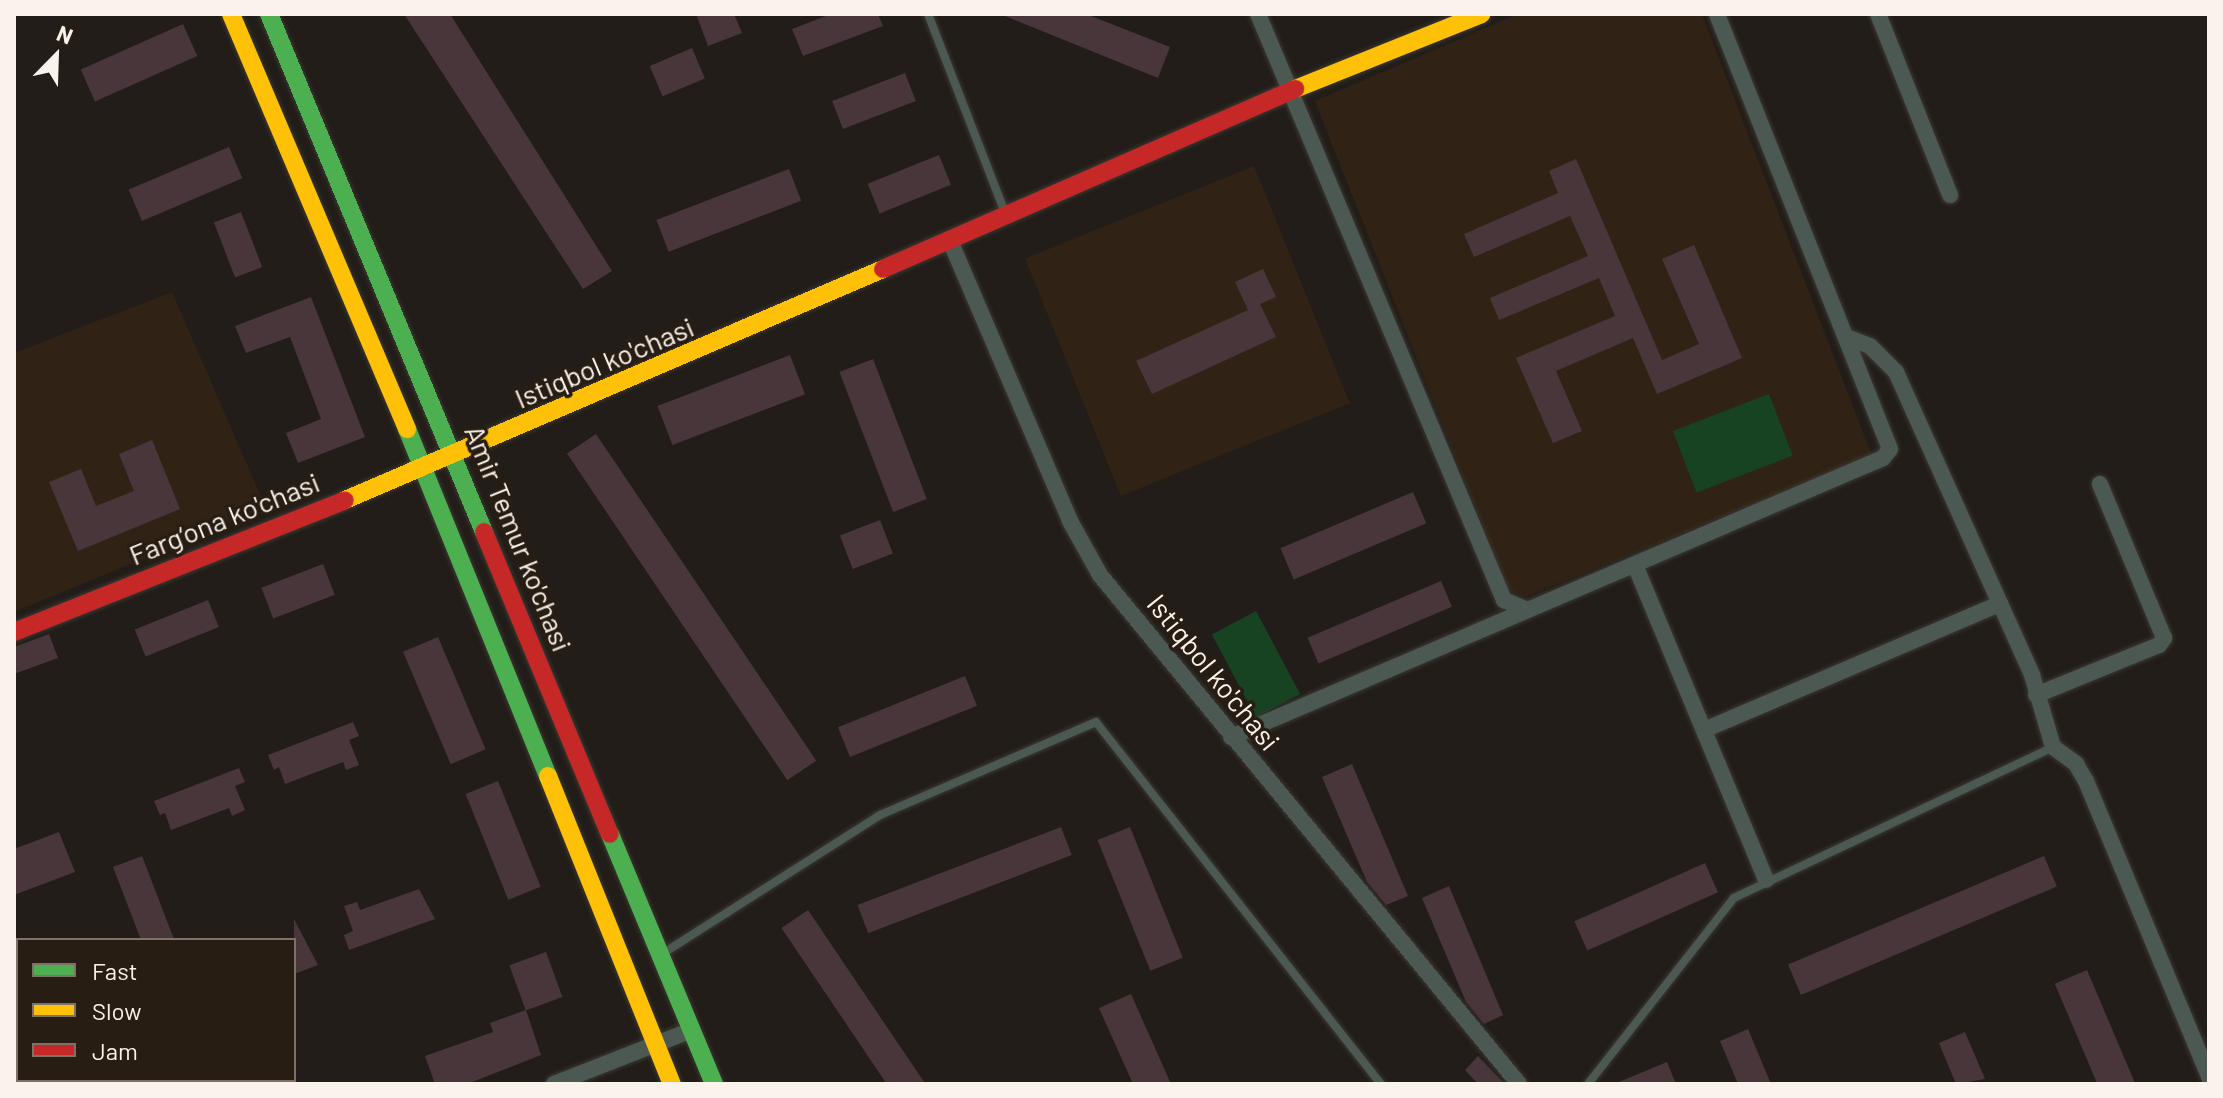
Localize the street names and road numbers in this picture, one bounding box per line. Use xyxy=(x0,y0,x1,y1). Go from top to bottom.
street label: Istiqbol ko'chasi xyxy=(509,309,699,415)
street label: Amir Temur ko'chasi xyxy=(458,420,580,656)
street label: Farg‘ona ko'chasi xyxy=(124,465,324,571)
street label: Istiqbol ko'chasi xyxy=(1141,587,1287,757)

